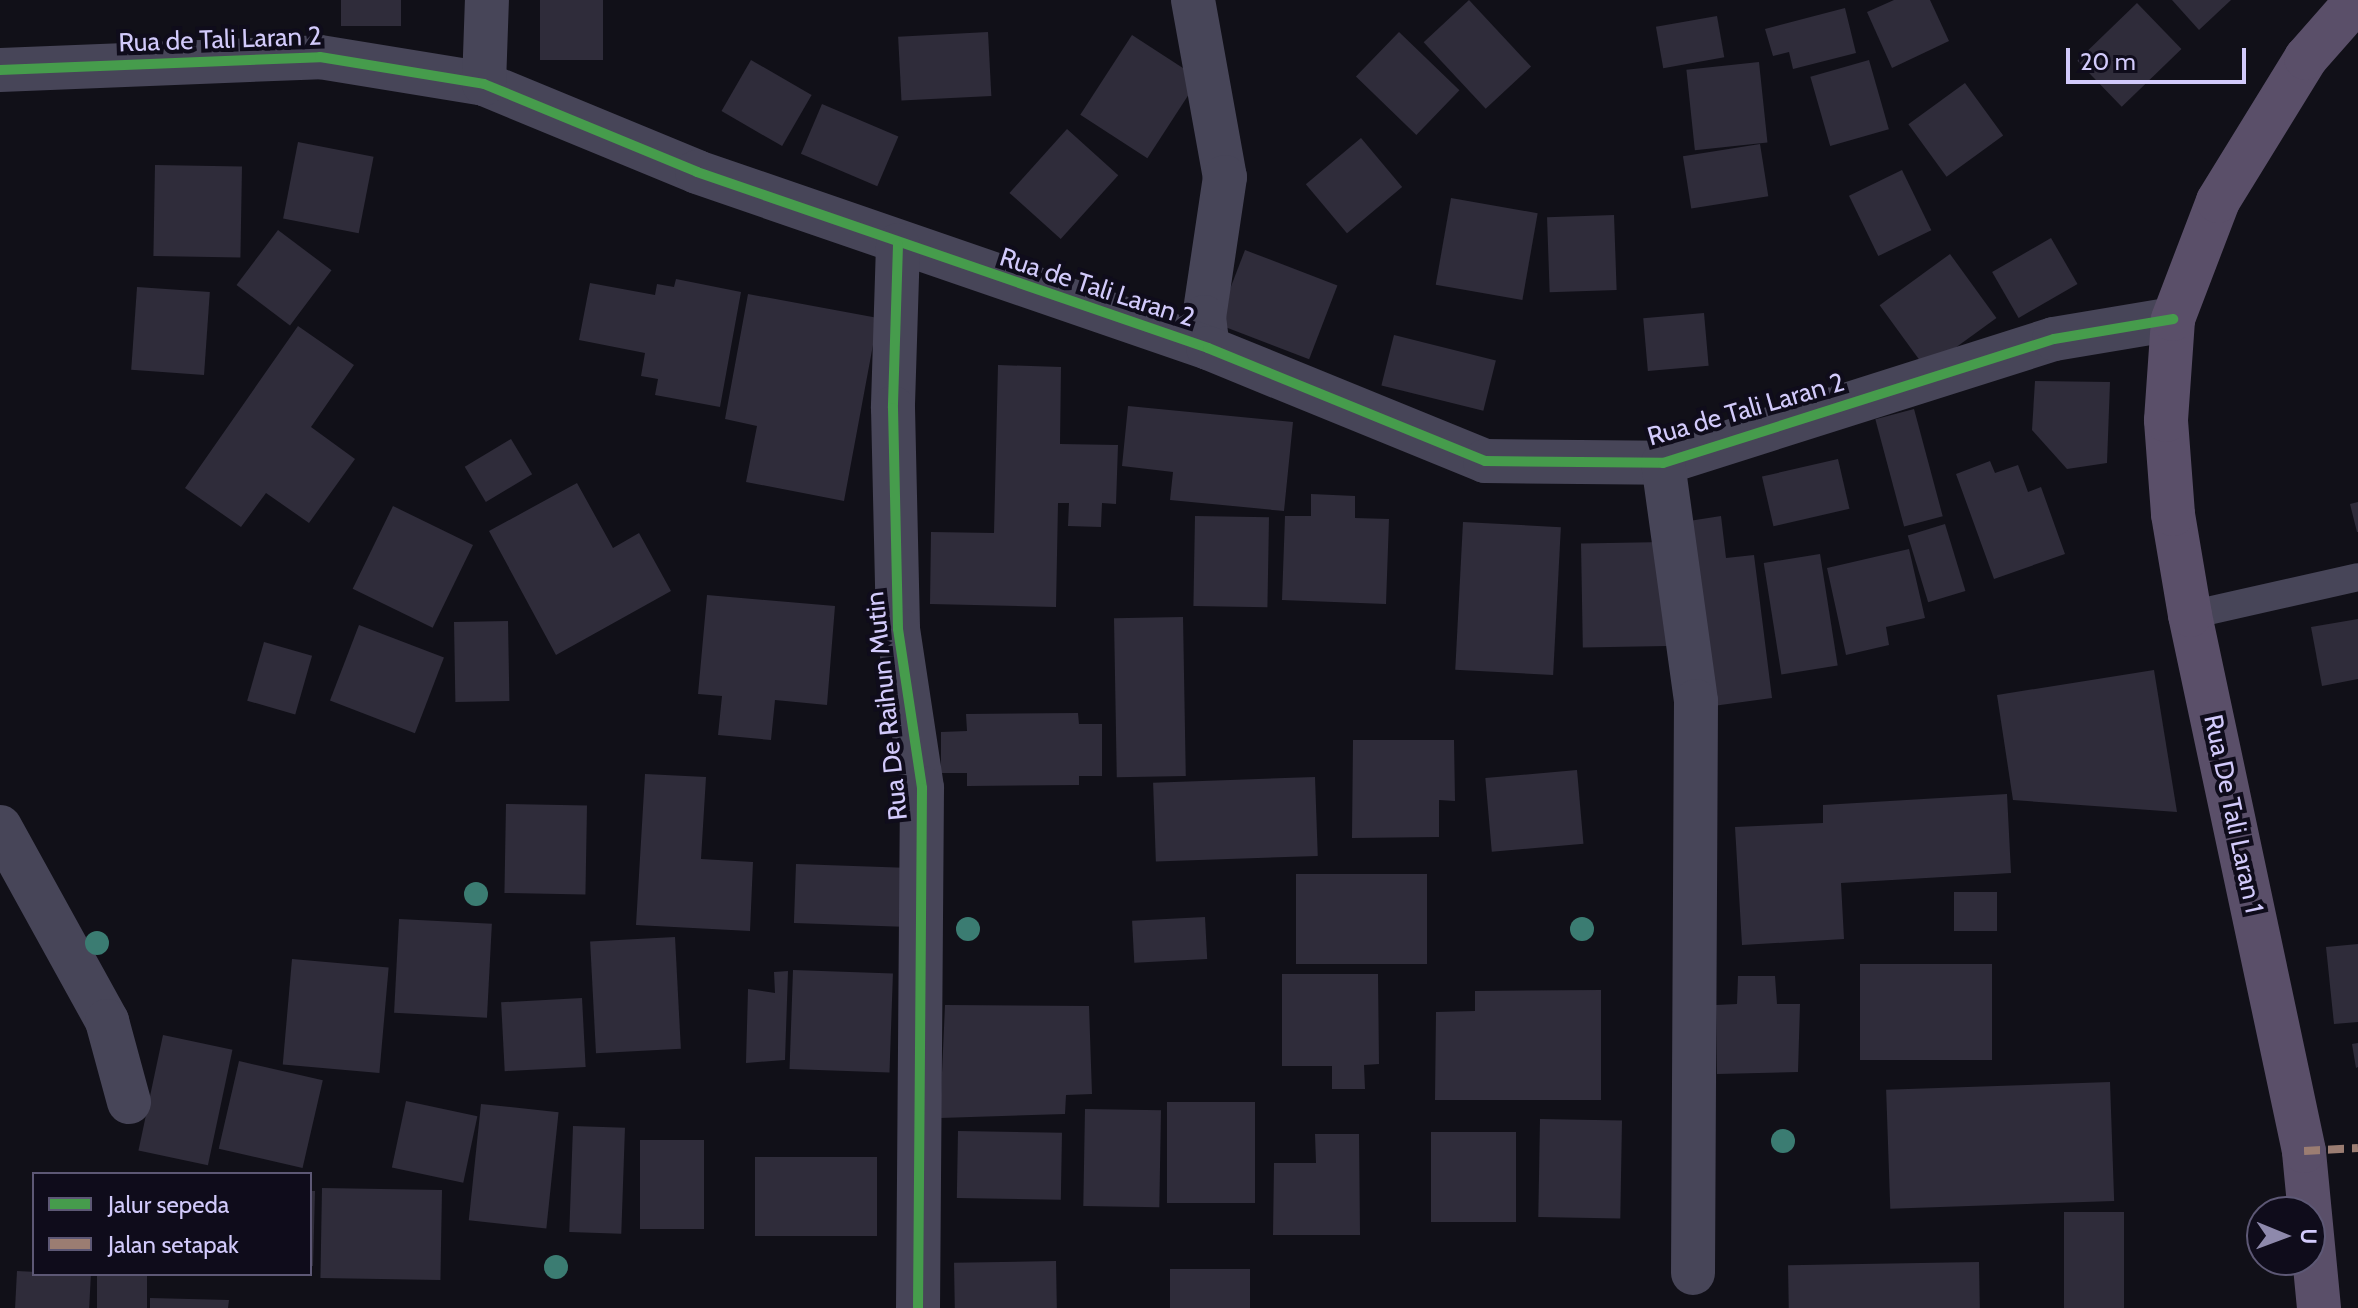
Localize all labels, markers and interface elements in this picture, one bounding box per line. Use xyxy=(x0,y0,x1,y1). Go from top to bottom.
street label: Rua de Tali Laran 2 xyxy=(118,21,322,59)
scale bar xyxy=(2070,32,2250,82)
text: 20 m xyxy=(2080,47,2136,76)
street label: Rua de Tali Laran 2 xyxy=(996,242,1198,334)
street label: Rua de Tali Laran 2 xyxy=(1644,367,1848,453)
street label: Rua De Raihun Mutin xyxy=(859,590,915,822)
street label: Rua De Tali Laran 1 xyxy=(2197,712,2269,916)
legend xyxy=(32,1172,312,1276)
text: Jalur sepeda xyxy=(108,1190,229,1219)
north arrow xyxy=(2246,1196,2326,1276)
text: U xyxy=(2295,1228,2322,1245)
text: Jalan setapak xyxy=(108,1230,239,1259)

